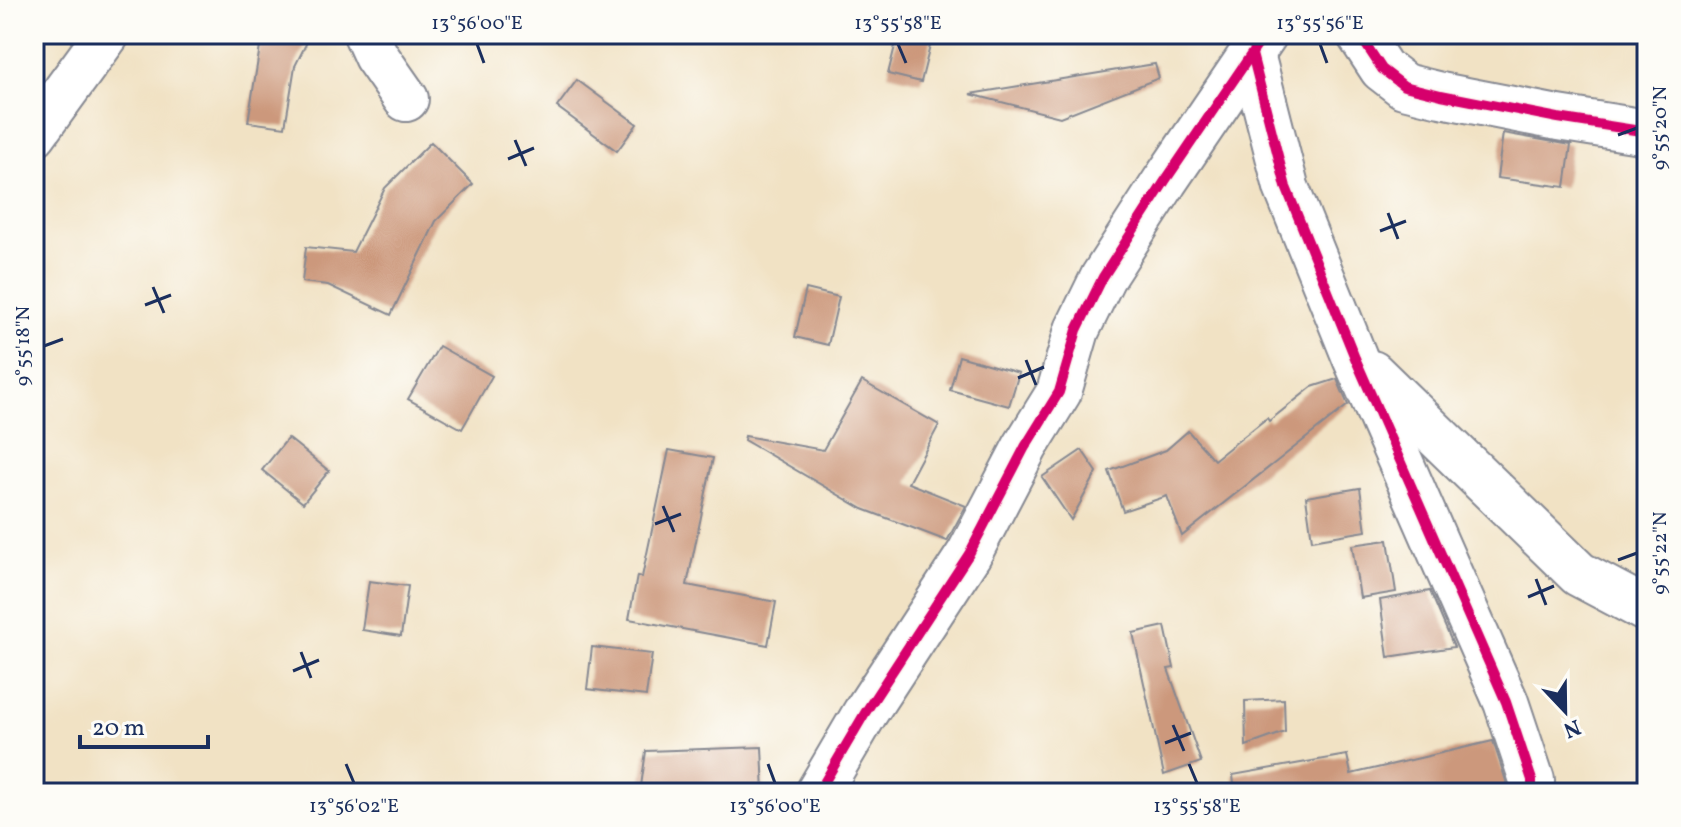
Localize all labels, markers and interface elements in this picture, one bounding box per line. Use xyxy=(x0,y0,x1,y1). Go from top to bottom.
text: 13°56'00"E xyxy=(431,10,523,38)
text: 13°55'58"E xyxy=(854,10,942,38)
text: 13°55'56"E xyxy=(1276,10,1364,38)
text: 9°55'20"N xyxy=(1647,86,1675,170)
text: 9°55'18"N xyxy=(10,306,38,386)
text: 9°55'22"N xyxy=(1647,511,1675,595)
north arrow xyxy=(1525,671,1605,751)
scale bar xyxy=(80,699,208,749)
text: N xyxy=(1558,710,1585,745)
text: 20 m xyxy=(92,712,145,746)
text: 13°56'02"E xyxy=(309,793,399,821)
text: 13°56'00"E xyxy=(729,793,821,821)
text: 13°55'58"E xyxy=(1153,793,1241,821)

